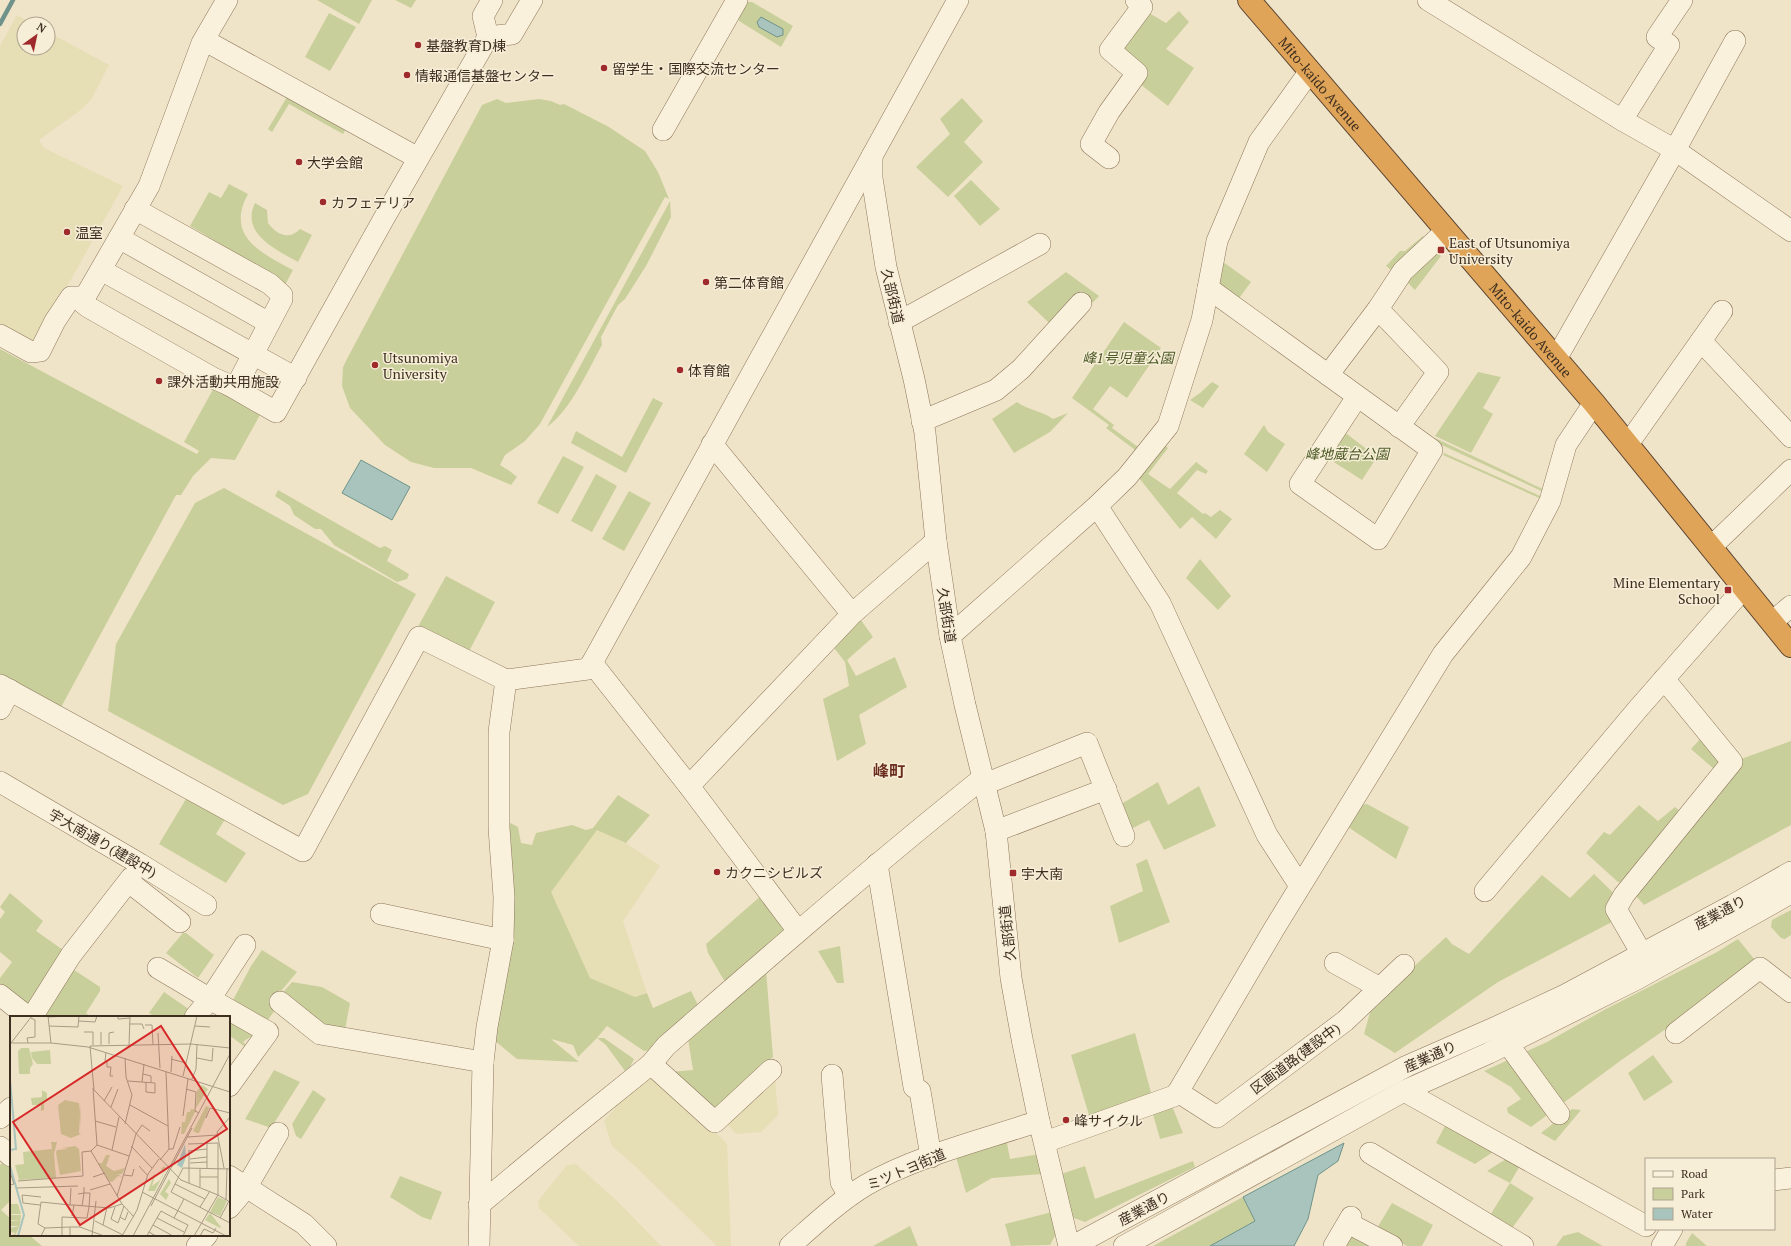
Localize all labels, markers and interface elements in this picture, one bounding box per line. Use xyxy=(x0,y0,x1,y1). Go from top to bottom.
north arrow xyxy=(16,16,56,56)
text: N xyxy=(34,19,49,36)
street label: Mito-kaido Avenue xyxy=(1275,32,1366,135)
place label: 基盤教育D棟 xyxy=(426,36,506,55)
marker: 基盤教育D棟 xyxy=(413,40,423,50)
place label: 留学生・国際交流センター xyxy=(612,59,780,78)
marker: 留学生・国際交流センター xyxy=(599,63,609,73)
place label: 情報通信基盤センター xyxy=(415,66,555,85)
marker: 情報通信基盤センター xyxy=(402,70,412,80)
place label: 大学会館 xyxy=(307,153,363,172)
marker: 大学会館 xyxy=(294,157,304,167)
place label: カフェテリア xyxy=(331,193,415,212)
marker: カフェテリア xyxy=(318,197,328,207)
place label: 温室 xyxy=(75,223,103,242)
marker: 温室 xyxy=(62,227,72,237)
place label: East of Utsunomiya University xyxy=(1449,233,1570,268)
marker: East of Utsunomiya University xyxy=(1436,245,1446,255)
street label: 久部街道 xyxy=(877,267,909,325)
place label: 第二体育館 xyxy=(714,273,784,292)
marker: 第二体育館 xyxy=(701,277,711,287)
street label: Mito-kaido Avenue xyxy=(1486,279,1577,381)
place label: Utsunomiya University xyxy=(383,348,458,383)
park label: 峰1号児童公園 xyxy=(1082,348,1176,367)
marker: Utsunomiya University xyxy=(370,360,380,370)
place label: 体育館 xyxy=(688,361,730,380)
marker: 体育館 xyxy=(675,365,685,375)
place label: 課外活動共用施設 xyxy=(167,372,279,391)
marker: 課外活動共用施設 xyxy=(154,376,164,386)
park label: 峰地蔵台公園 xyxy=(1305,444,1391,463)
place label: Mine Elementary School xyxy=(1613,573,1721,608)
marker: Mine Elementary School xyxy=(1723,585,1733,595)
street label: 久部街道 xyxy=(933,586,961,644)
district label: 峰町 xyxy=(873,760,905,782)
street label: 宇大南通り(建設中) xyxy=(46,804,160,882)
place label: カクニシビルズ xyxy=(725,863,823,882)
place label: 宇大南 xyxy=(1021,864,1063,883)
marker: カクニシビルズ xyxy=(712,867,722,877)
marker: 宇大南 xyxy=(1008,868,1018,878)
street label: 産業通り xyxy=(1691,890,1749,934)
street label: 久部街道 xyxy=(995,904,1019,962)
inset map xyxy=(10,1016,230,1236)
street label: 区画道路(建設中) xyxy=(1246,1018,1344,1098)
street label: 産業通り xyxy=(1401,1036,1459,1076)
place label: 峰サイクル xyxy=(1074,1111,1143,1130)
marker: 峰サイクル xyxy=(1061,1115,1071,1125)
street label: ミツトヨ街道 xyxy=(864,1144,948,1194)
legend xyxy=(1645,1158,1775,1230)
text: Road xyxy=(1681,1166,1708,1181)
street label: 産業通り xyxy=(1115,1186,1173,1230)
text: Park xyxy=(1681,1186,1706,1201)
text: Water xyxy=(1681,1206,1713,1221)

